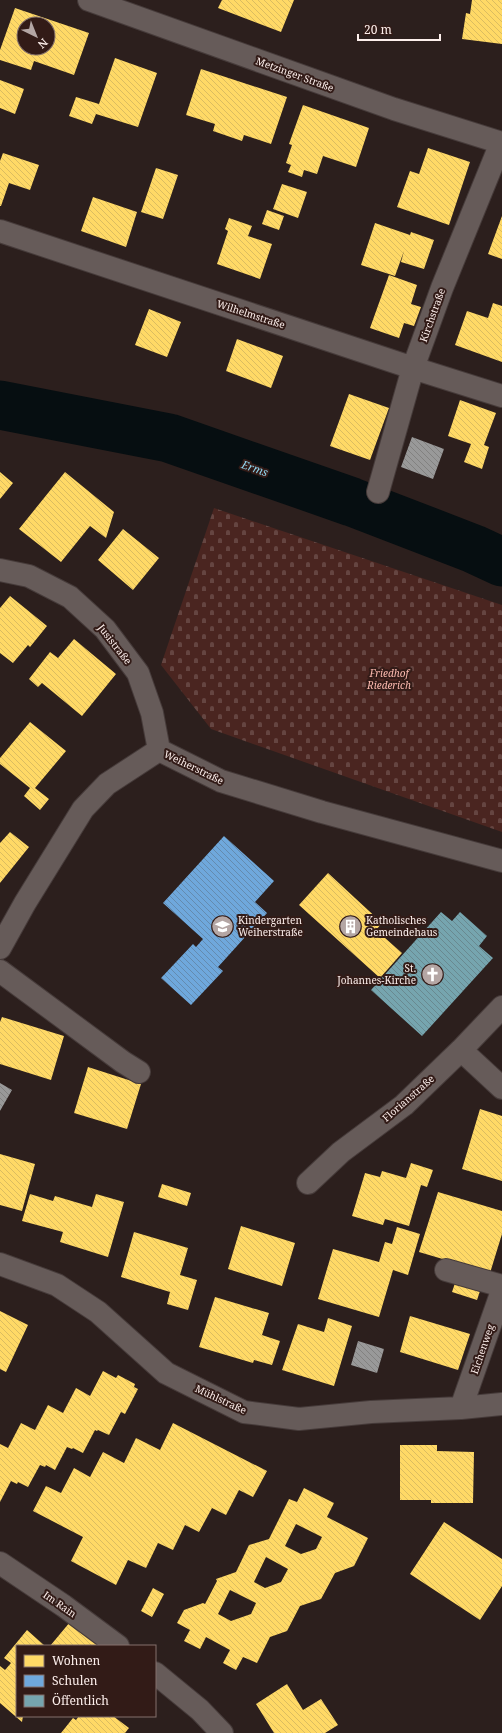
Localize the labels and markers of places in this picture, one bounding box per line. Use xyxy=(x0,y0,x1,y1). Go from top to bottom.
school or university icon: Kindergarten Weiherstraße xyxy=(209,913,235,939)
place label: Kindergarten Weiherstraße xyxy=(238,913,303,939)
building icon: Katholisches Gemeindehaus xyxy=(338,913,364,939)
place label: Katholisches Gemeindehaus xyxy=(366,913,438,939)
place label: St. Johannes-Kirche xyxy=(336,961,416,987)
church icon: St. Johannes-Kirche xyxy=(419,961,445,987)

